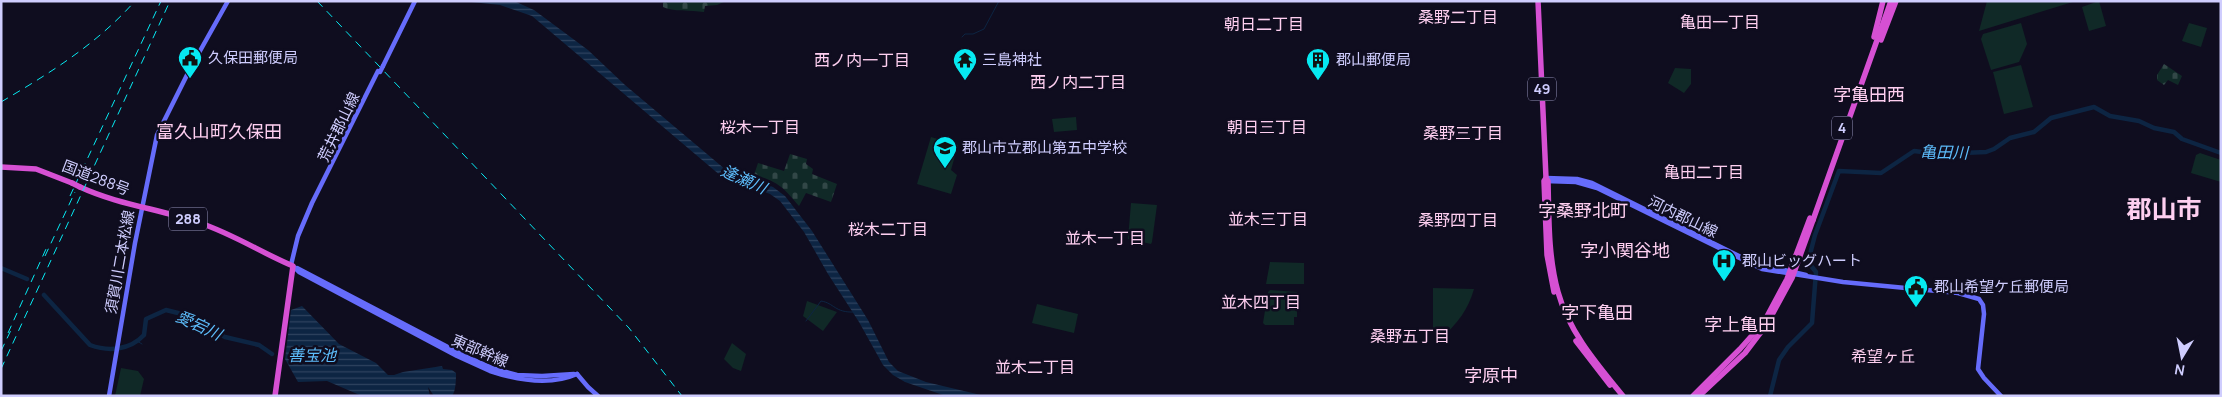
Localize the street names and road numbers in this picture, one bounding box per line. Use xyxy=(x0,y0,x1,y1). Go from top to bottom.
road number: 49 xyxy=(1528,78,1556,100)
street label: 荒井郡山線 xyxy=(313,88,364,165)
road number: 4 xyxy=(1832,116,1852,140)
street label: 国道288号 xyxy=(59,155,133,200)
street label: 河内郡山線 xyxy=(1645,191,1722,242)
street label: 須賀川二本松線 xyxy=(100,208,139,315)
road number: 288 xyxy=(169,208,207,230)
street label: 東部幹線 xyxy=(448,329,512,372)

